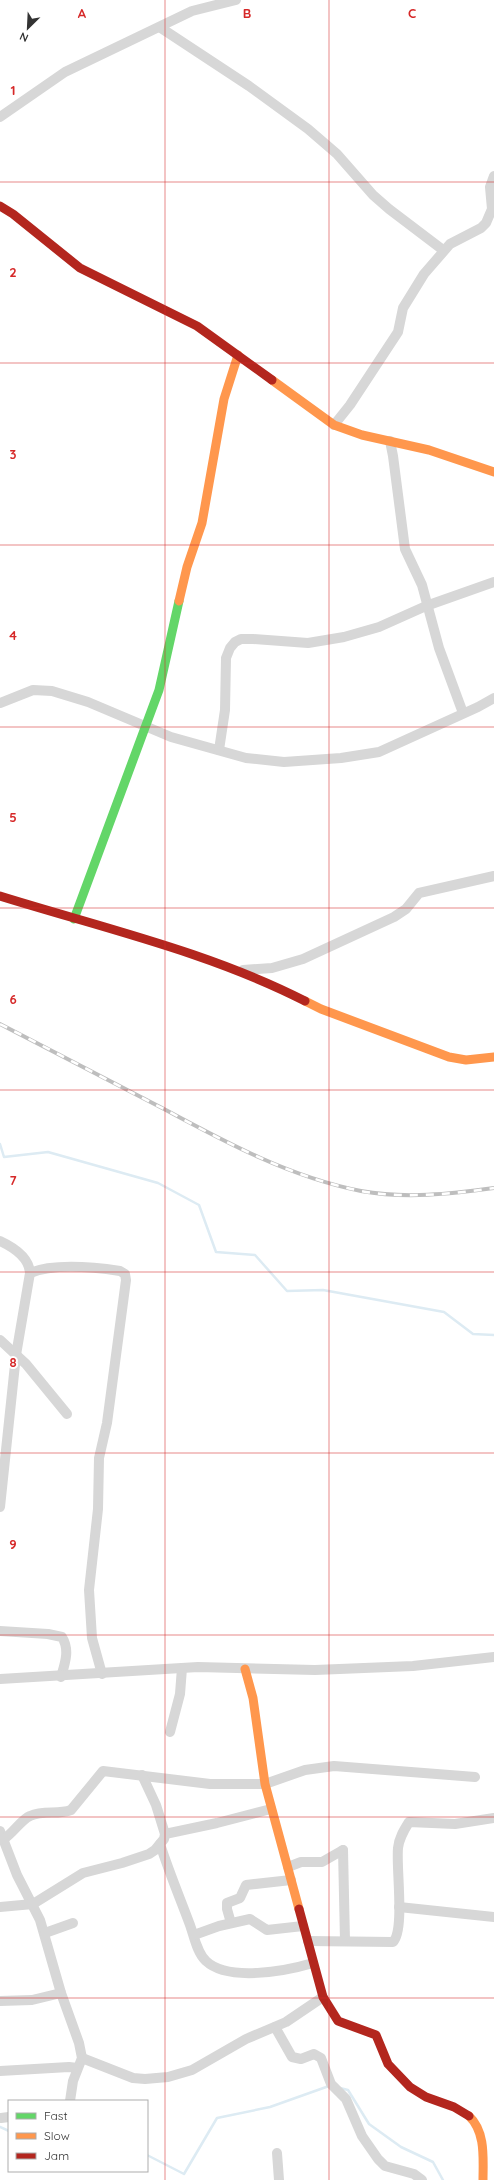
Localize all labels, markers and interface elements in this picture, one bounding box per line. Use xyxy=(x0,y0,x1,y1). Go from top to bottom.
text: A xyxy=(78,5,87,21)
text: B xyxy=(243,5,251,21)
text: C xyxy=(408,5,416,21)
north arrow xyxy=(8,8,48,48)
text: N xyxy=(17,29,30,45)
text: 1 xyxy=(10,82,16,98)
text: 2 xyxy=(9,264,17,280)
text: 3 xyxy=(10,446,17,462)
text: 4 xyxy=(9,627,17,643)
text: 5 xyxy=(9,809,17,825)
text: 6 xyxy=(9,991,17,1007)
text: 7 xyxy=(9,1172,17,1188)
text: 8 xyxy=(9,1354,17,1370)
text: 9 xyxy=(9,1536,17,1552)
legend xyxy=(8,2100,148,2172)
text: Fast xyxy=(44,2108,68,2123)
text: Slow xyxy=(44,2128,70,2143)
text: Jam xyxy=(44,2148,69,2163)

